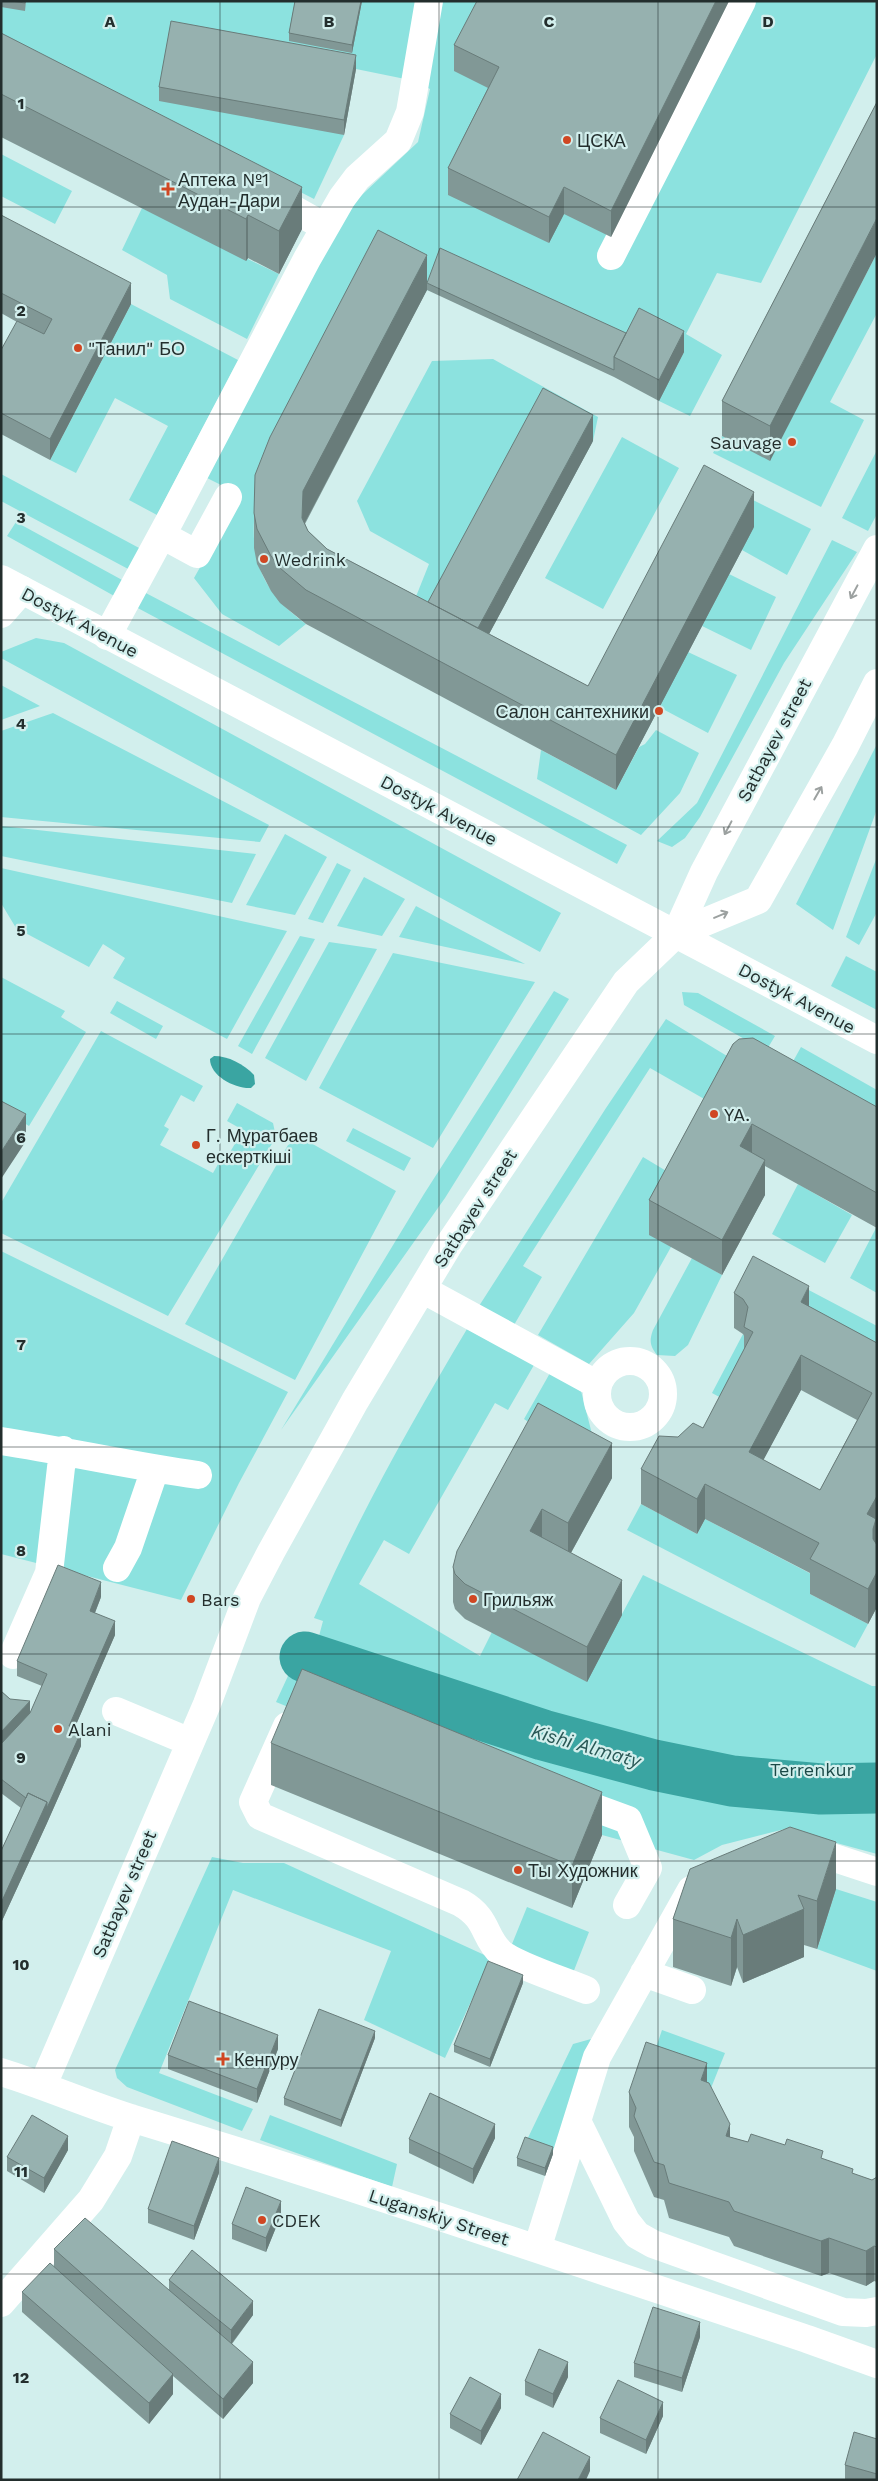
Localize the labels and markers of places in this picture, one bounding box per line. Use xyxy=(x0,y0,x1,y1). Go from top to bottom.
place label: ЦСКА xyxy=(577,130,626,151)
marker: ЦСКА xyxy=(561,134,573,146)
place label: Аптека №1 Аудан-Дари xyxy=(178,169,280,211)
marker: Аптека №1 Аудан-Дари xyxy=(162,183,174,195)
place label: "Танил" БО xyxy=(88,338,185,359)
marker: "Танил" БО xyxy=(72,342,84,354)
place label: Sauvage xyxy=(710,432,782,453)
marker: Sauvage xyxy=(786,436,798,448)
place label: Wedrink xyxy=(274,549,346,570)
marker: Wedrink xyxy=(258,553,270,565)
place label: Салон сантехники xyxy=(495,701,649,722)
marker: Салон сантехники xyxy=(653,705,665,717)
place label: YA. xyxy=(724,1104,750,1125)
marker: YA. xyxy=(708,1108,720,1120)
place label: Г. Мұратбаев ескерткіші xyxy=(206,1125,318,1167)
marker: Г. Мұратбаев ескерткіші xyxy=(190,1139,202,1151)
place label: Bars xyxy=(201,1589,239,1610)
place label: Грильяж xyxy=(483,1589,553,1610)
marker: Bars xyxy=(185,1593,197,1605)
marker: Грильяж xyxy=(467,1593,479,1605)
place label: Alani xyxy=(68,1719,112,1740)
marker: Alani xyxy=(52,1723,64,1735)
place label: Ты Художник xyxy=(528,1860,638,1881)
marker: Ты Художник xyxy=(512,1864,524,1876)
place label: Кенгуру xyxy=(234,2049,299,2070)
marker: Кенгуру xyxy=(216,2052,230,2066)
place label: CDEK xyxy=(272,2210,321,2231)
marker: CDEK xyxy=(256,2214,268,2226)

